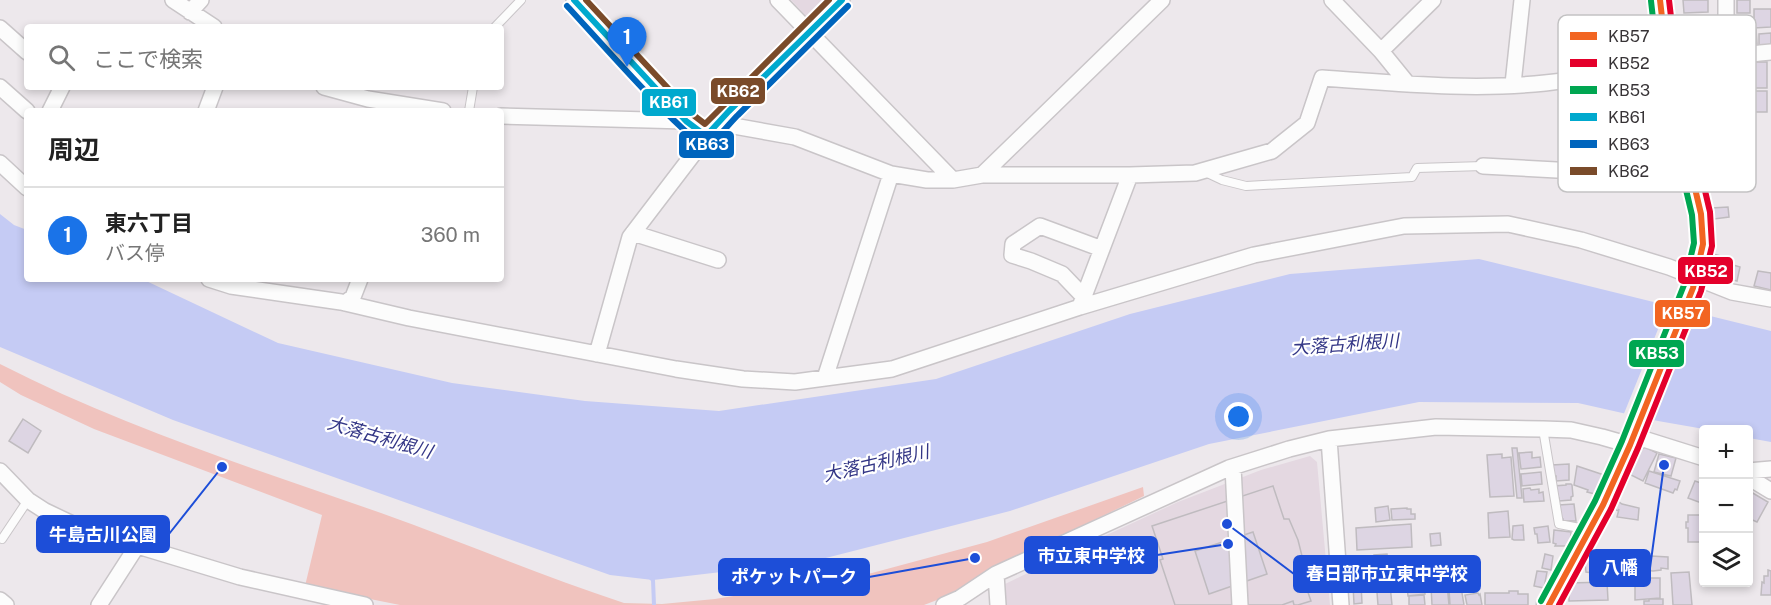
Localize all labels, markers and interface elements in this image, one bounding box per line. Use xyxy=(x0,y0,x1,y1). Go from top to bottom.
legend xyxy=(1558,15,1756,192)
pin: 1 xyxy=(608,17,646,67)
search box xyxy=(24,24,504,90)
text: KB57 xyxy=(1608,27,1650,46)
icon: search xyxy=(45,41,78,74)
text: ここで検索 xyxy=(93,46,203,72)
text: KB52 xyxy=(1608,54,1649,73)
line badge: KB62 xyxy=(710,77,766,105)
text: KB53 xyxy=(1608,81,1650,100)
text: KB62 xyxy=(716,82,760,101)
line badge: KB61 xyxy=(641,88,697,117)
text: KB61 xyxy=(649,93,689,112)
text: KB61 xyxy=(1608,108,1646,127)
line badge: KB63 xyxy=(678,130,735,159)
text: 周辺 xyxy=(48,134,100,165)
text: KB63 xyxy=(685,135,729,154)
text: KB63 xyxy=(1608,135,1650,154)
text: KB62 xyxy=(1608,162,1649,181)
text: 東六丁目 xyxy=(105,210,193,236)
text: 1 xyxy=(63,223,72,247)
text: 360 m xyxy=(421,223,480,247)
text: バス停 xyxy=(105,241,165,265)
line badge: KB52 xyxy=(1677,256,1734,285)
text: KB52 xyxy=(1684,262,1728,281)
line badge: KB57 xyxy=(1654,299,1711,328)
text: KB57 xyxy=(1661,304,1705,323)
water label: 大落古利根川 xyxy=(1290,330,1402,358)
line badge: KB53 xyxy=(1628,339,1685,368)
text: KB53 xyxy=(1635,344,1679,363)
your location xyxy=(1224,402,1253,431)
water label: 大落古利根川 xyxy=(325,412,437,463)
map controls xyxy=(1699,425,1753,587)
button: + xyxy=(1699,425,1753,479)
water label: 大落古利根川 xyxy=(821,440,933,485)
button: − xyxy=(1699,479,1753,533)
callout: 牛島古川公園 xyxy=(37,516,169,552)
text: 牛島古川公園 xyxy=(49,524,157,545)
button: layers xyxy=(1699,533,1753,587)
callout: 市立東中学校 xyxy=(1025,537,1157,573)
text: 市立東中学校 xyxy=(1037,545,1145,566)
callout: 八幡 xyxy=(1590,550,1650,586)
callout: 春日部市立東中学校 xyxy=(1294,556,1480,592)
text: 八幡 xyxy=(1602,557,1638,578)
callout: ポケットパーク xyxy=(719,559,869,595)
text: 春日部市立東中学校 xyxy=(1306,563,1468,584)
text: ポケットパーク xyxy=(731,566,857,587)

